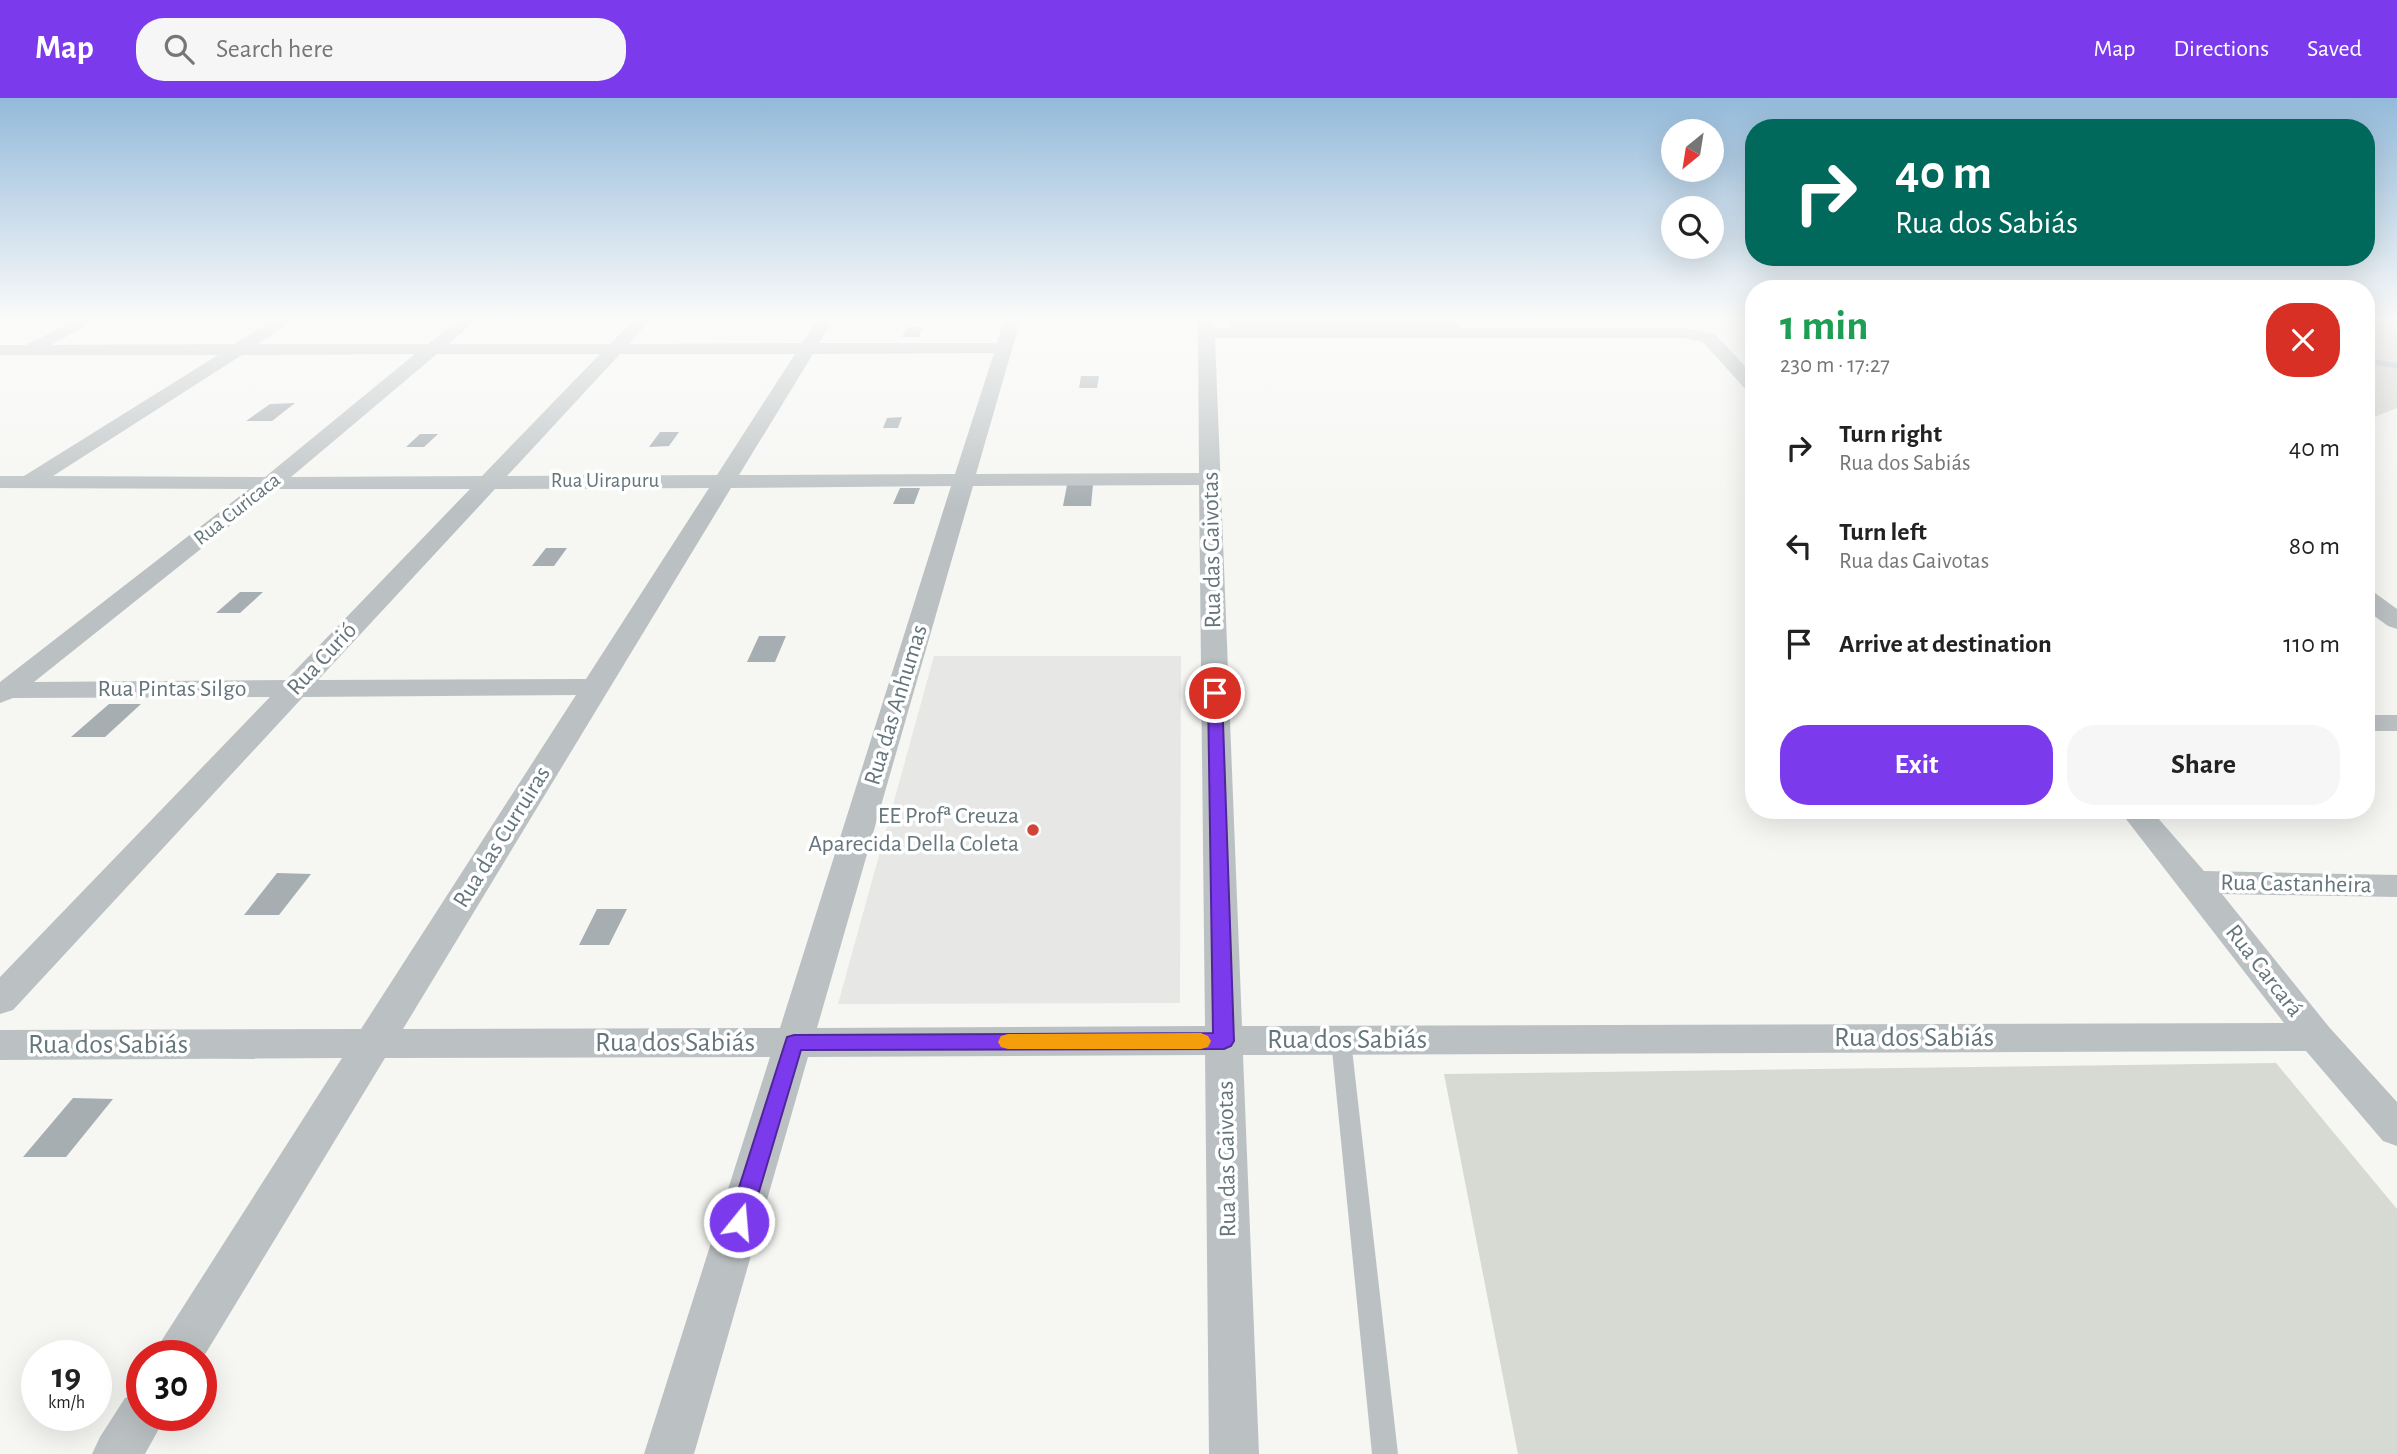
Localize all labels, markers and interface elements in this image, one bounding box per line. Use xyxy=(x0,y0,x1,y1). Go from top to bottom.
search box xyxy=(136,18,626,81)
icon: search xyxy=(160,30,198,68)
text: Map xyxy=(35,32,94,65)
text: Search here xyxy=(216,36,334,62)
text: Map xyxy=(2093,37,2135,61)
text: Directions xyxy=(2173,37,2269,61)
text: Saved xyxy=(2307,37,2362,61)
north arrow xyxy=(1661,119,1724,182)
map controls xyxy=(1661,119,1724,259)
icon: right xyxy=(1780,147,1871,238)
text: 40 m xyxy=(1895,149,1992,198)
button: search xyxy=(1661,196,1724,259)
text: Rua dos Sabiás xyxy=(1895,207,2078,239)
button: close xyxy=(2266,303,2340,377)
text: 1 min xyxy=(1780,305,1869,347)
text: 230 m · 17:27 xyxy=(1780,354,1890,377)
text: Turn right xyxy=(1839,421,1942,447)
icon: right xyxy=(1780,429,1818,467)
text: 40 m xyxy=(2289,435,2340,461)
text: Rua dos Sabiás xyxy=(1839,452,1971,475)
street label: Rua Curicaca xyxy=(190,469,284,549)
street label: Rua Uirapuru xyxy=(551,470,659,491)
street label: Rua das Gaivotas xyxy=(1199,471,1225,629)
text: Turn left xyxy=(1839,519,1927,545)
icon: left xyxy=(1780,527,1818,565)
text: 80 m xyxy=(2289,533,2340,559)
text: Rua das Gaivotas xyxy=(1839,550,1989,573)
street label: Rua Curió xyxy=(283,618,361,700)
street label: Rua das Anhumas xyxy=(860,622,932,788)
icon: arrive xyxy=(1780,625,1818,663)
text: Arrive at destination xyxy=(1839,631,2052,657)
text: 110 m xyxy=(2283,631,2340,657)
pin xyxy=(1185,663,1245,723)
icon: arrive xyxy=(1196,674,1234,712)
street label: Rua Pintas Silgo xyxy=(98,677,246,701)
button: Exit xyxy=(1780,725,2053,805)
button: Share xyxy=(2067,725,2340,805)
street label: Rua das Curruiras xyxy=(449,762,555,912)
place label: EE Profª Creuza Aparecida Della Coleta xyxy=(808,804,1019,856)
marker: EE Profª Creuza Aparecida Della Coleta xyxy=(1025,822,1041,838)
street label: Rua Castanheira xyxy=(2220,871,2372,897)
street label: Rua Carcará xyxy=(2221,920,2307,1022)
street label: Rua dos Sabiás xyxy=(1834,1024,1994,1052)
street label: Rua dos Sabiás xyxy=(1267,1026,1427,1054)
street label: Rua dos Sabiás xyxy=(595,1029,755,1057)
street label: Rua dos Sabiás xyxy=(28,1031,188,1059)
street label: Rua das Gaivotas xyxy=(1214,1080,1240,1238)
position arrow xyxy=(702,1185,776,1259)
speed limit sign: 30 xyxy=(126,1340,217,1431)
text: 19 xyxy=(52,1359,81,1394)
text: km/h xyxy=(48,1394,85,1412)

